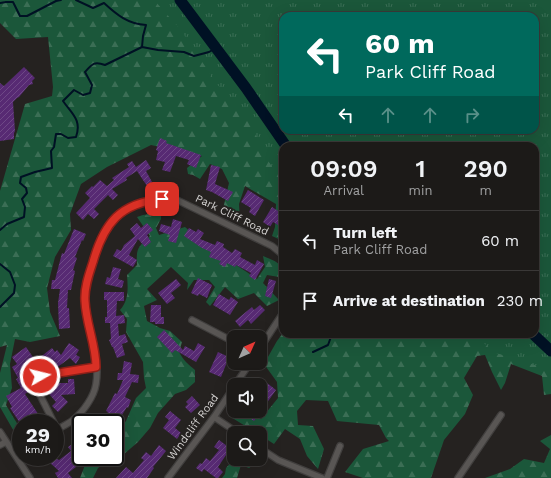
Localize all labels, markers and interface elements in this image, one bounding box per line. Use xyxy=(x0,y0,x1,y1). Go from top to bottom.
text: 60 m xyxy=(365,27,435,60)
icon: left xyxy=(299,28,351,80)
text: Park Cliff Road xyxy=(365,61,496,82)
icon: left xyxy=(335,104,357,126)
icon: ahead xyxy=(377,104,399,126)
icon: ahead xyxy=(419,104,441,126)
icon: right xyxy=(461,104,483,126)
text: 09:09 xyxy=(310,155,377,183)
text: 1 xyxy=(416,155,426,183)
text: 290 xyxy=(464,155,508,183)
pin xyxy=(145,182,179,216)
text: Arrival xyxy=(324,183,364,198)
text: min xyxy=(409,183,432,198)
text: m xyxy=(480,183,492,198)
icon: arrive xyxy=(151,188,173,210)
street label: Park Cliff Road xyxy=(193,192,271,238)
text: Turn left xyxy=(333,224,397,242)
icon: left xyxy=(299,230,321,252)
text: 60 m xyxy=(481,232,519,250)
text: Park Cliff Road xyxy=(333,242,427,257)
icon: arrive xyxy=(299,290,321,312)
text: Arrive at destination xyxy=(333,292,485,310)
text: 230 m xyxy=(497,292,543,310)
north arrow xyxy=(227,330,267,370)
map controls xyxy=(227,330,267,466)
position arrow xyxy=(19,355,61,397)
button: sound xyxy=(227,378,267,418)
street label: Windcliff Road xyxy=(165,391,221,463)
speed limit sign: 30 xyxy=(72,414,124,466)
text: 29 xyxy=(26,423,50,447)
button: search xyxy=(227,426,267,466)
text: km/h xyxy=(25,444,51,455)

